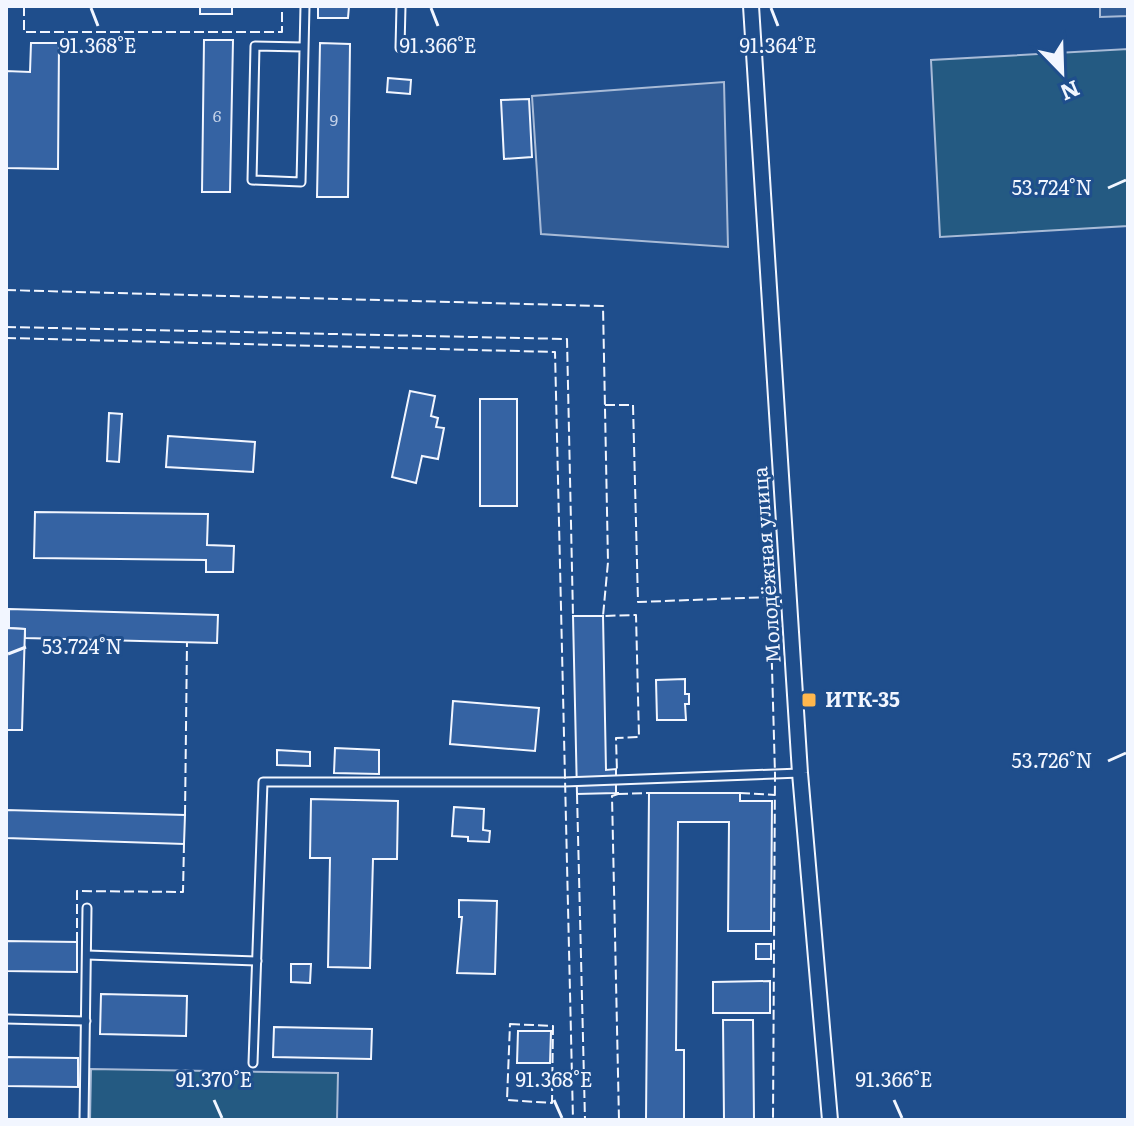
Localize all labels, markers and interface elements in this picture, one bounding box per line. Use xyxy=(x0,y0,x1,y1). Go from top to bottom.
text: 91.368°E xyxy=(59,29,137,59)
text: 91.366°E xyxy=(400,29,476,59)
text: 91.364°E xyxy=(740,29,816,59)
north arrow xyxy=(1022,32,1102,112)
text: N xyxy=(1055,73,1085,111)
house number: 6 xyxy=(213,103,222,127)
house number: 9 xyxy=(330,107,338,131)
text: 53.724°N xyxy=(1012,171,1092,201)
street label: Молодёжная улица xyxy=(743,466,787,664)
text: 53.724°N xyxy=(42,630,122,660)
place label: ИТК-35 xyxy=(825,683,900,713)
marker: ИТК-35 xyxy=(800,691,818,709)
text: 53.726°N xyxy=(1012,744,1092,774)
text: 91.370°E xyxy=(176,1063,252,1093)
text: 91.368°E xyxy=(515,1063,593,1093)
text: 91.366°E xyxy=(856,1063,932,1093)

